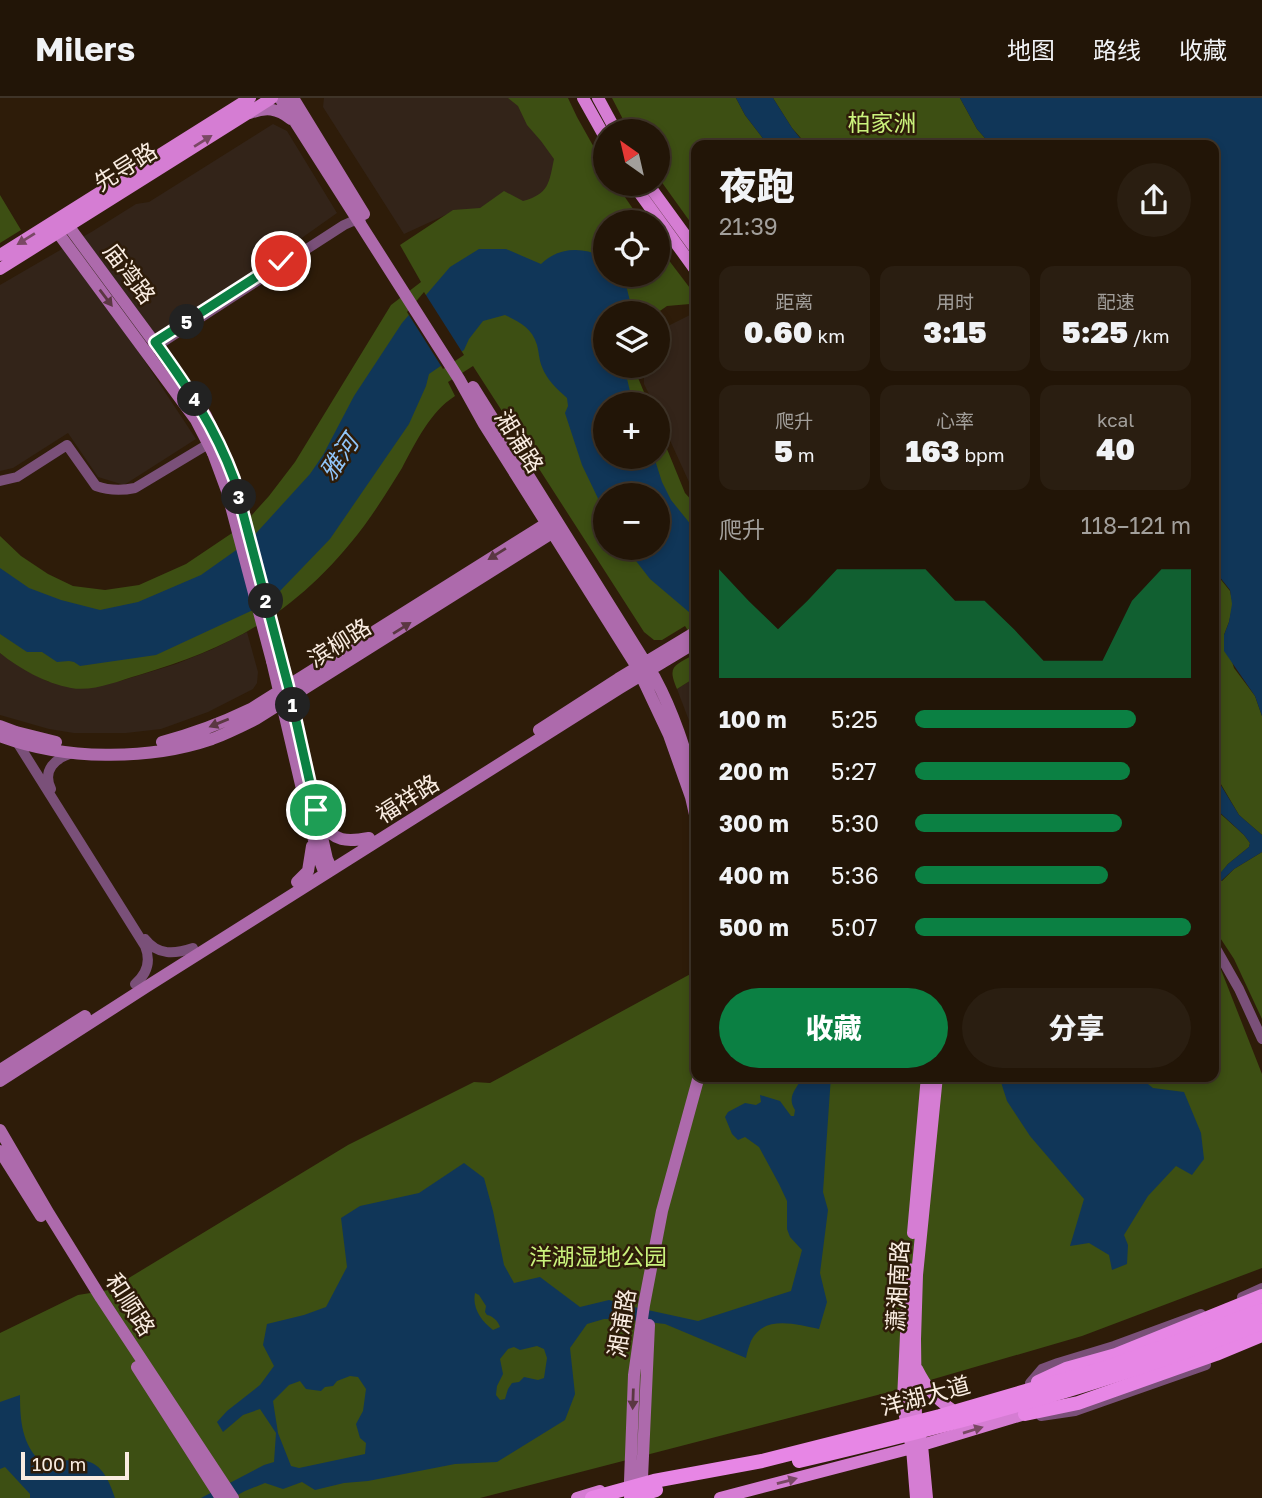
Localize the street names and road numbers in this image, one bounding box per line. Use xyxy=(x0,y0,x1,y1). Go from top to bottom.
street label: 先导路 xyxy=(88,136,162,196)
street label: 庙湾路 xyxy=(98,237,162,309)
street label: 湘浦路 xyxy=(490,404,550,478)
street label: 滨柳路 xyxy=(302,612,376,672)
street label: 福祥路 xyxy=(370,768,444,828)
street label: 潇湘南路 xyxy=(881,1239,913,1333)
street label: 和顺路 xyxy=(100,1267,162,1341)
street label: 湘浦路 xyxy=(602,1287,640,1359)
street label: 洋湖大道 xyxy=(877,1370,973,1420)

